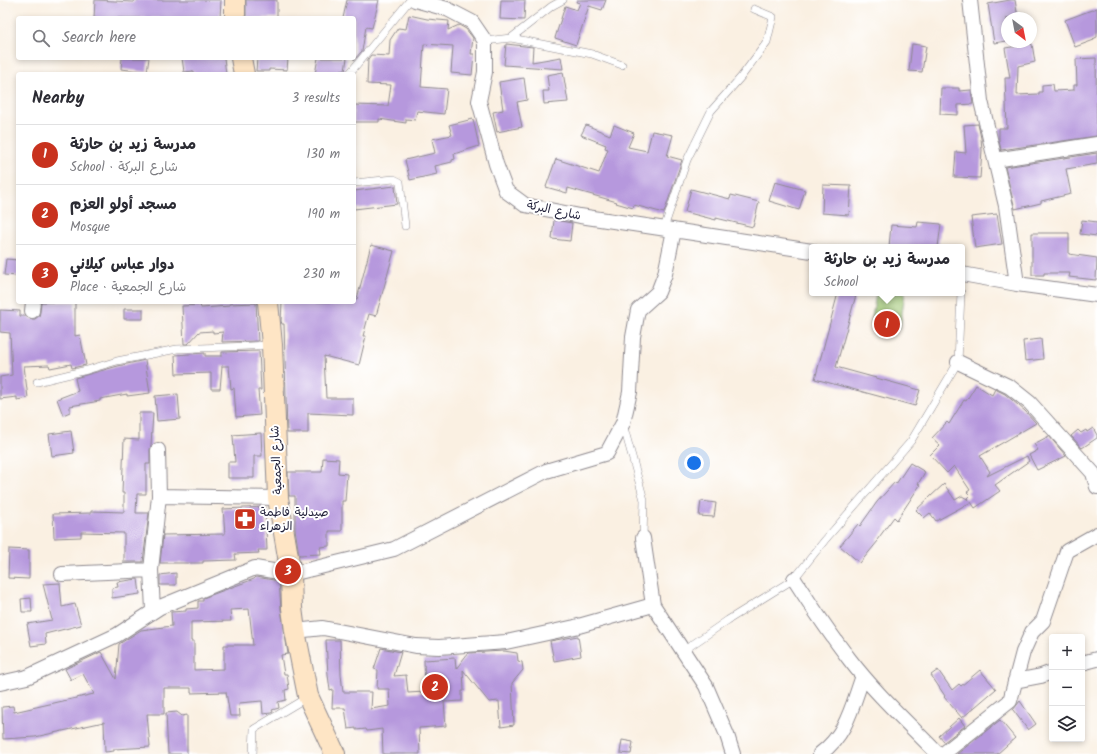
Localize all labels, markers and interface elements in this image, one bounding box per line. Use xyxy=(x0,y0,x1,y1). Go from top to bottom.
north arrow xyxy=(1001,12,1037,48)
search box xyxy=(16,16,356,60)
text: Search here xyxy=(62,26,136,50)
icon: search xyxy=(30,27,52,49)
text: Nearby xyxy=(32,85,84,112)
text: 3 results xyxy=(292,88,340,109)
text: مدرسة زيد بن حارثة xyxy=(70,133,196,157)
text: 1 xyxy=(43,144,47,165)
text: 130 m xyxy=(306,144,340,165)
text: School · شارع البركة xyxy=(70,157,178,178)
text: مسجد أولو العزم xyxy=(70,193,177,217)
street label: شارع البركة xyxy=(525,195,583,226)
text: 2 xyxy=(41,204,49,225)
text: 190 m xyxy=(308,204,340,225)
text: Mosque xyxy=(70,217,110,238)
popup xyxy=(809,244,965,296)
text: مدرسة زيد بن حارثة xyxy=(824,248,950,272)
text: دوار عباس كيلاني xyxy=(70,253,174,277)
text: 3 xyxy=(41,264,49,285)
text: 230 m xyxy=(303,264,340,285)
text: School xyxy=(824,272,859,293)
text: Place · شارع الجمعية xyxy=(70,277,186,298)
pin: 1 xyxy=(874,309,900,339)
street label: شارع الجمعية xyxy=(265,425,288,495)
your location xyxy=(684,453,704,473)
place label: صيدلية فاطمة الزهراء xyxy=(260,503,329,536)
pharmacy icon: صيدلية فاطمة الزهراء xyxy=(232,506,258,532)
pin: 3 xyxy=(275,556,301,586)
map controls xyxy=(1049,634,1085,742)
button: + xyxy=(1049,634,1085,670)
button: − xyxy=(1049,670,1085,706)
pin: 2 xyxy=(422,672,448,702)
button: layers xyxy=(1049,706,1085,742)

